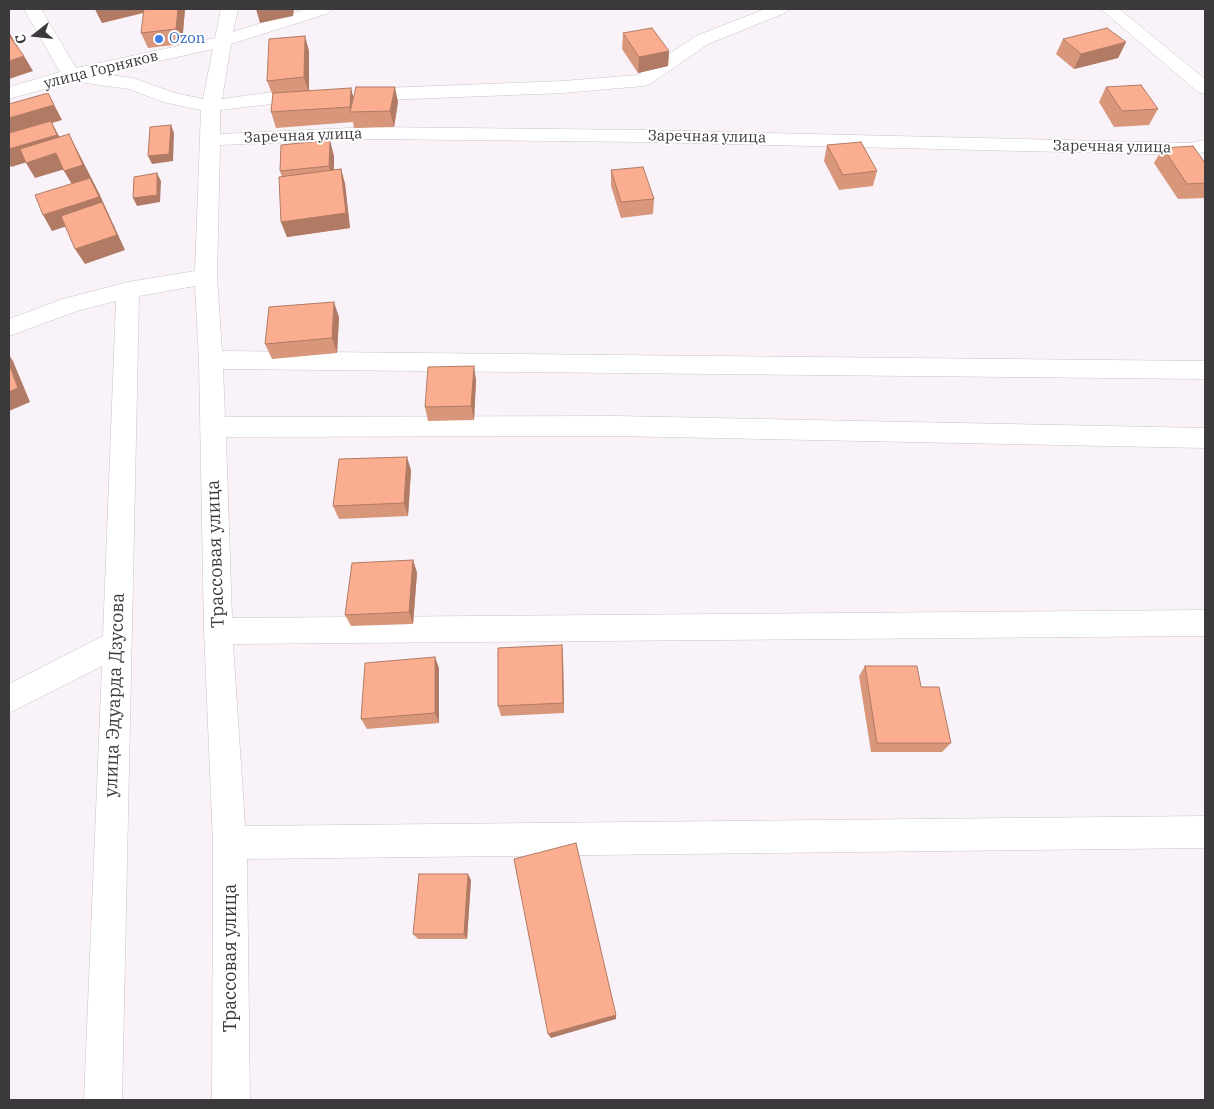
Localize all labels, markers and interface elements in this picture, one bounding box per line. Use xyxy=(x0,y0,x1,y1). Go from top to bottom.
north arrow xyxy=(10,10,60,60)
place label: Ozon xyxy=(169,30,205,48)
text: С xyxy=(11,32,31,46)
marker: Ozon xyxy=(153,33,165,45)
street label: улица Горняков xyxy=(42,47,160,93)
street label: Заречная улица xyxy=(243,125,363,147)
street label: Заречная улица xyxy=(648,127,766,147)
street label: Заречная улица xyxy=(1053,137,1171,157)
street label: Трассовая улица xyxy=(203,479,229,629)
street label: улица Эдуарда Дзусова xyxy=(101,592,129,798)
street label: Трассовая улица xyxy=(220,884,242,1032)

